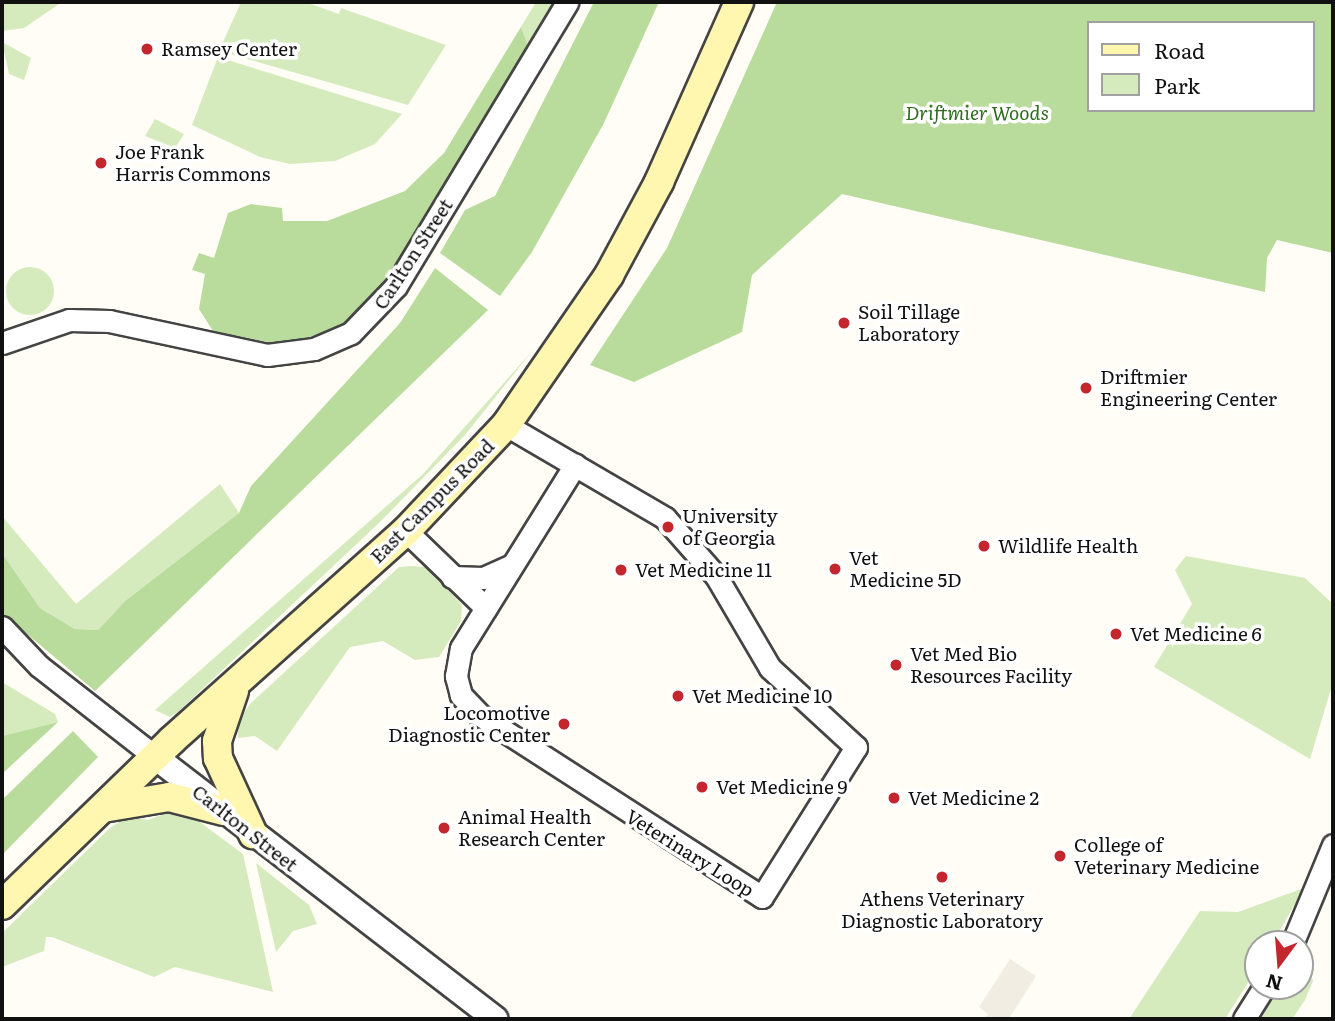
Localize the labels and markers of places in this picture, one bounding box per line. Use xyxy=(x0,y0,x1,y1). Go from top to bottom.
place label: Ramsey Center xyxy=(161,38,297,60)
marker: Ramsey Center xyxy=(139,41,155,57)
place label: Joe Frank Harris Commons xyxy=(115,141,270,185)
marker: Joe Frank Harris Commons xyxy=(93,155,109,171)
place label: Soil Tillage Laboratory xyxy=(858,301,960,345)
marker: Soil Tillage Laboratory xyxy=(836,315,852,331)
place label: Driftmier Engineering Center xyxy=(1100,366,1277,410)
marker: Driftmier Engineering Center xyxy=(1078,380,1094,396)
place label: University of Georgia xyxy=(682,505,778,549)
marker: University of Georgia xyxy=(660,519,676,535)
place label: Wildlife Health xyxy=(998,535,1138,557)
marker: Wildlife Health xyxy=(976,538,992,554)
place label: Vet Medicine 5D xyxy=(849,547,962,591)
place label: Vet Medicine 11 xyxy=(635,559,772,581)
marker: Vet Medicine 5D xyxy=(827,561,843,577)
marker: Vet Medicine 11 xyxy=(613,562,629,578)
place label: Vet Medicine 6 xyxy=(1130,623,1262,645)
marker: Vet Medicine 6 xyxy=(1108,626,1124,642)
place label: Vet Med Bio Resources Facility xyxy=(910,643,1072,687)
marker: Vet Med Bio Resources Facility xyxy=(888,657,904,673)
place label: Vet Medicine 10 xyxy=(692,685,832,707)
marker: Vet Medicine 10 xyxy=(670,688,686,704)
place label: Locomotive Diagnostic Center xyxy=(388,702,550,746)
marker: Locomotive Diagnostic Center xyxy=(556,716,572,732)
place label: Vet Medicine 9 xyxy=(716,776,848,798)
marker: Vet Medicine 9 xyxy=(694,779,710,795)
place label: Vet Medicine 2 xyxy=(908,787,1039,809)
marker: Vet Medicine 2 xyxy=(886,790,902,806)
place label: Animal Health Research Center xyxy=(458,806,605,850)
marker: Animal Health Research Center xyxy=(436,820,452,836)
place label: College of Veterinary Medicine xyxy=(1074,834,1259,878)
marker: College of Veterinary Medicine xyxy=(1052,848,1068,864)
marker: Athens Veterinary Diagnostic Laboratory xyxy=(934,869,950,885)
place label: Athens Veterinary Diagnostic Laboratory xyxy=(841,888,1043,932)

